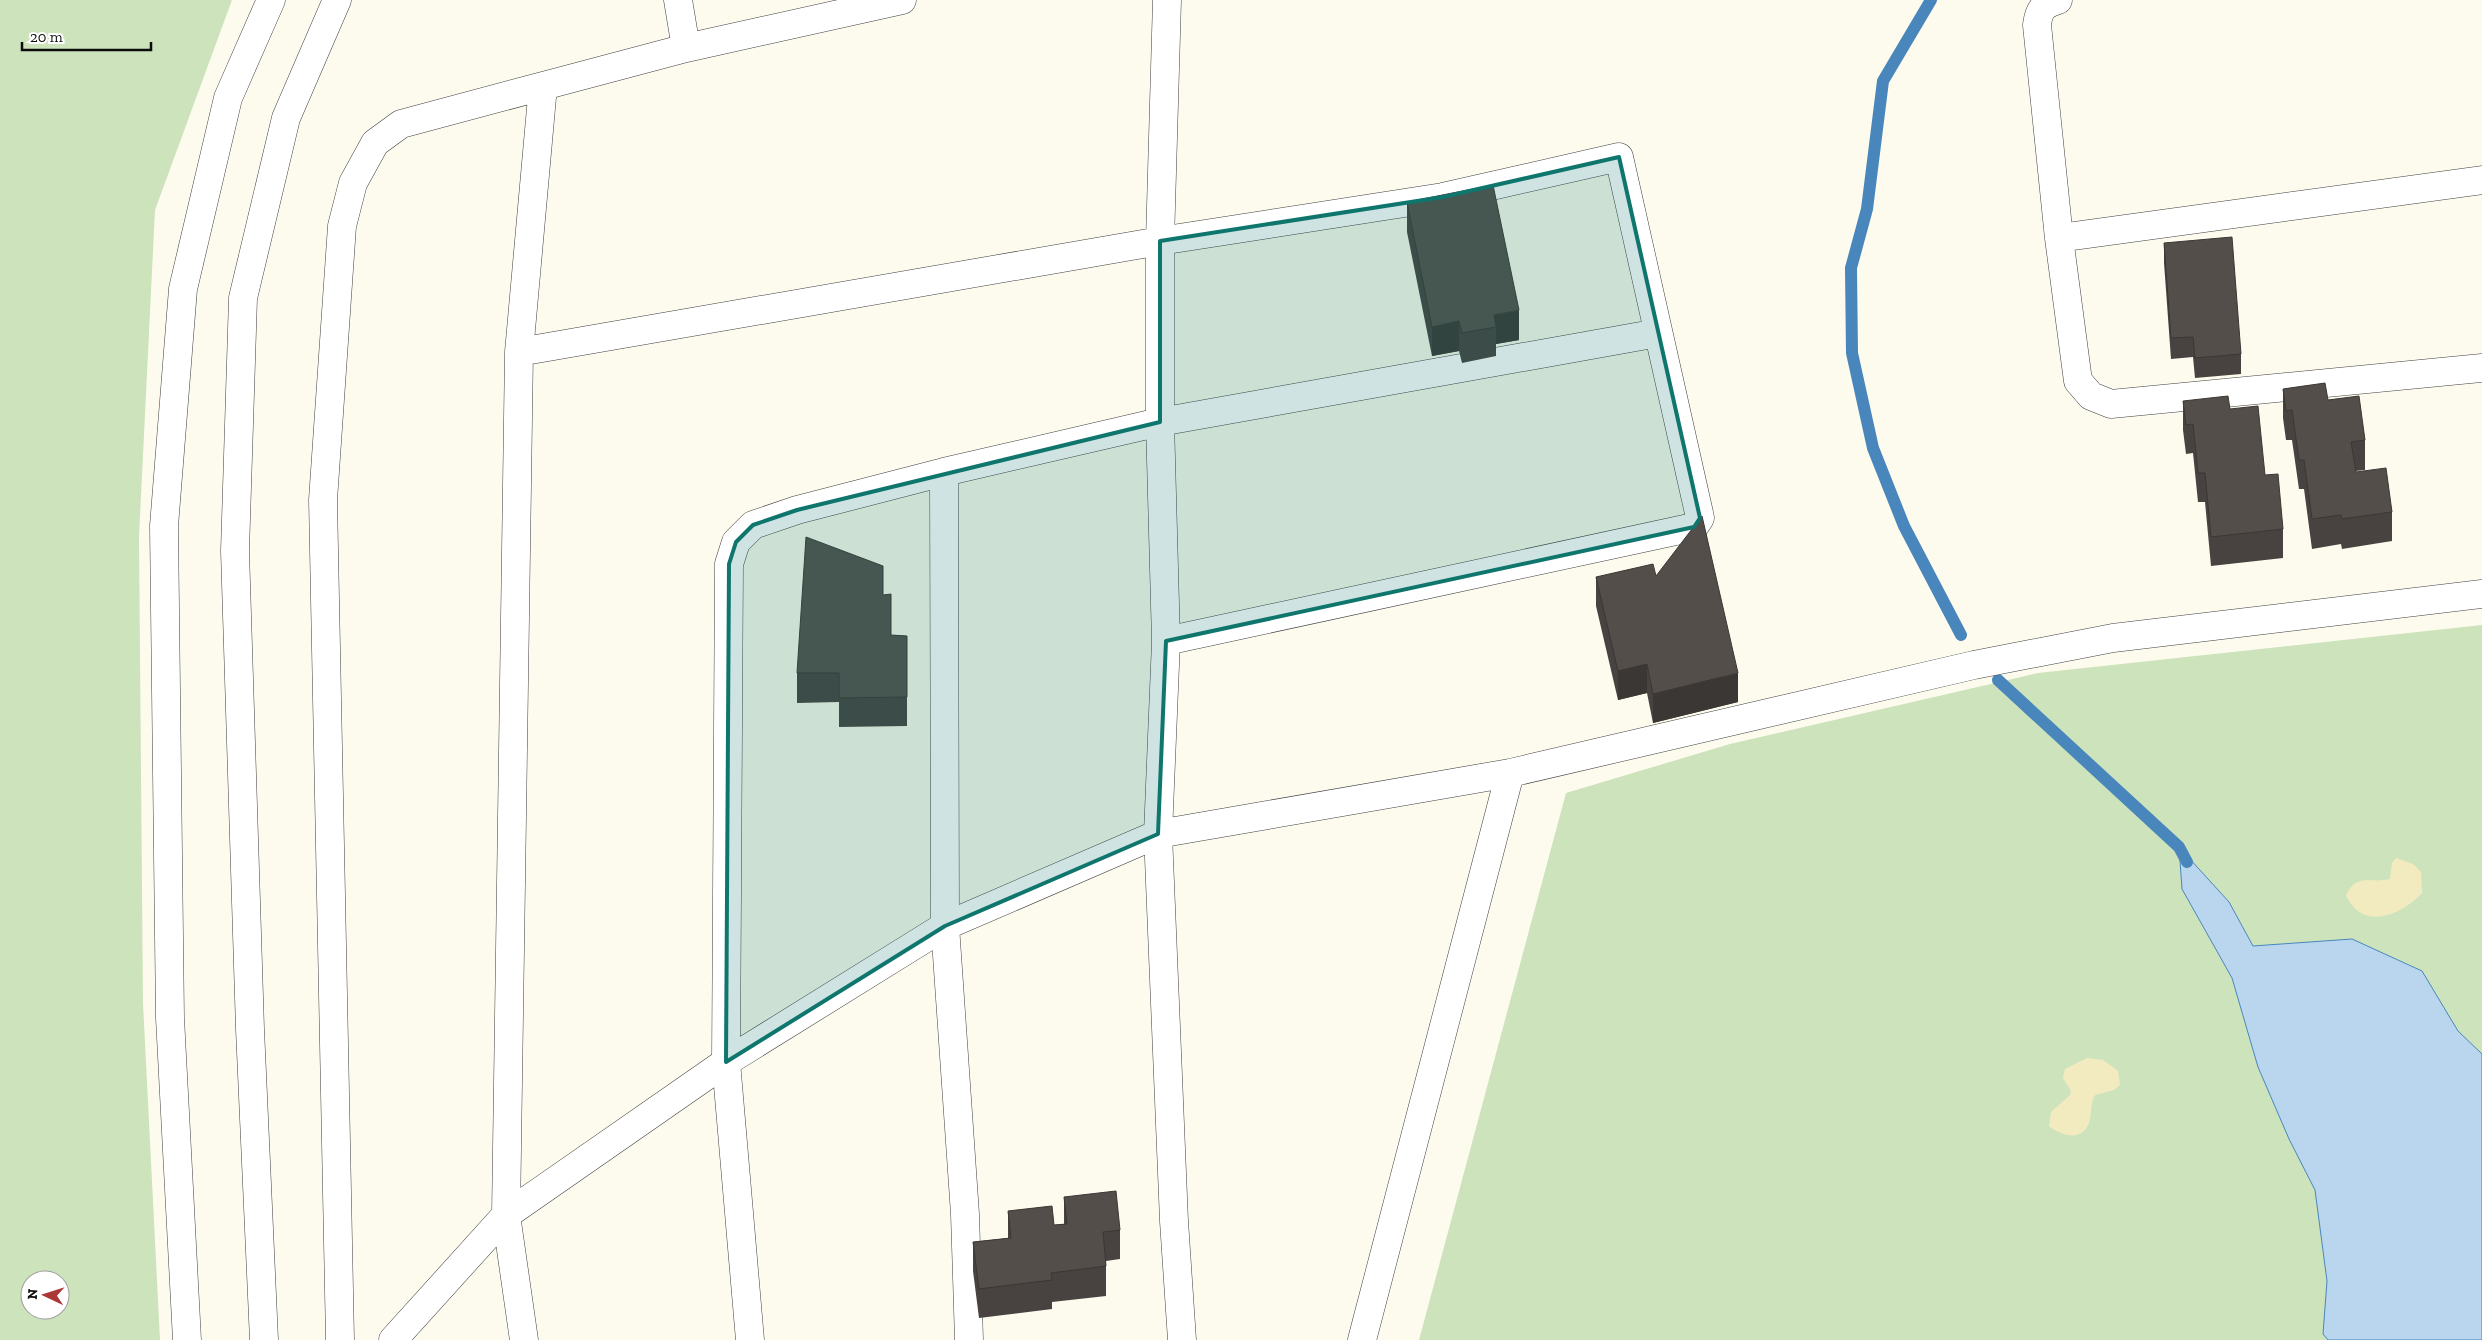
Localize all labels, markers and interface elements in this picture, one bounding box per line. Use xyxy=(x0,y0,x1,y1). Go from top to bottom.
scale bar xyxy=(22,20,151,52)
text: 20 m xyxy=(30,28,63,46)
north arrow xyxy=(20,1270,70,1320)
text: N xyxy=(24,1288,41,1300)

